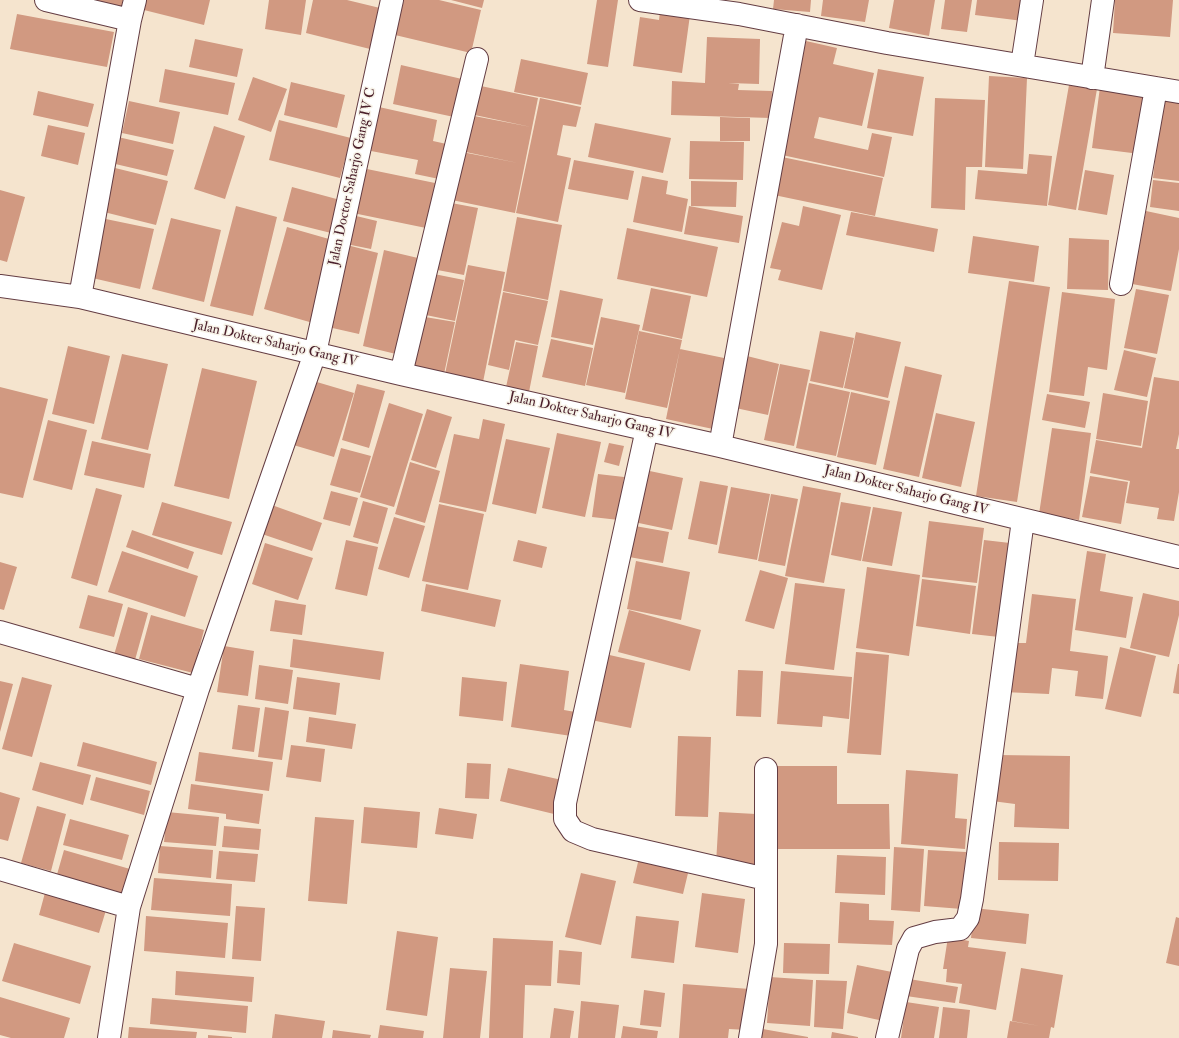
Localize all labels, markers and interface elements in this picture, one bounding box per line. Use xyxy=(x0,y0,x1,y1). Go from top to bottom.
street label: Jalan Doctor Saharjo Gang IV C xyxy=(326,86,380,268)
street label: Jalan Dokter Saharjo Gang IV xyxy=(191,317,359,371)
street label: Jalan Dokter Saharjo Gang IV xyxy=(507,389,675,443)
street label: Jalan Dokter Saharjo Gang IV xyxy=(822,462,990,520)

